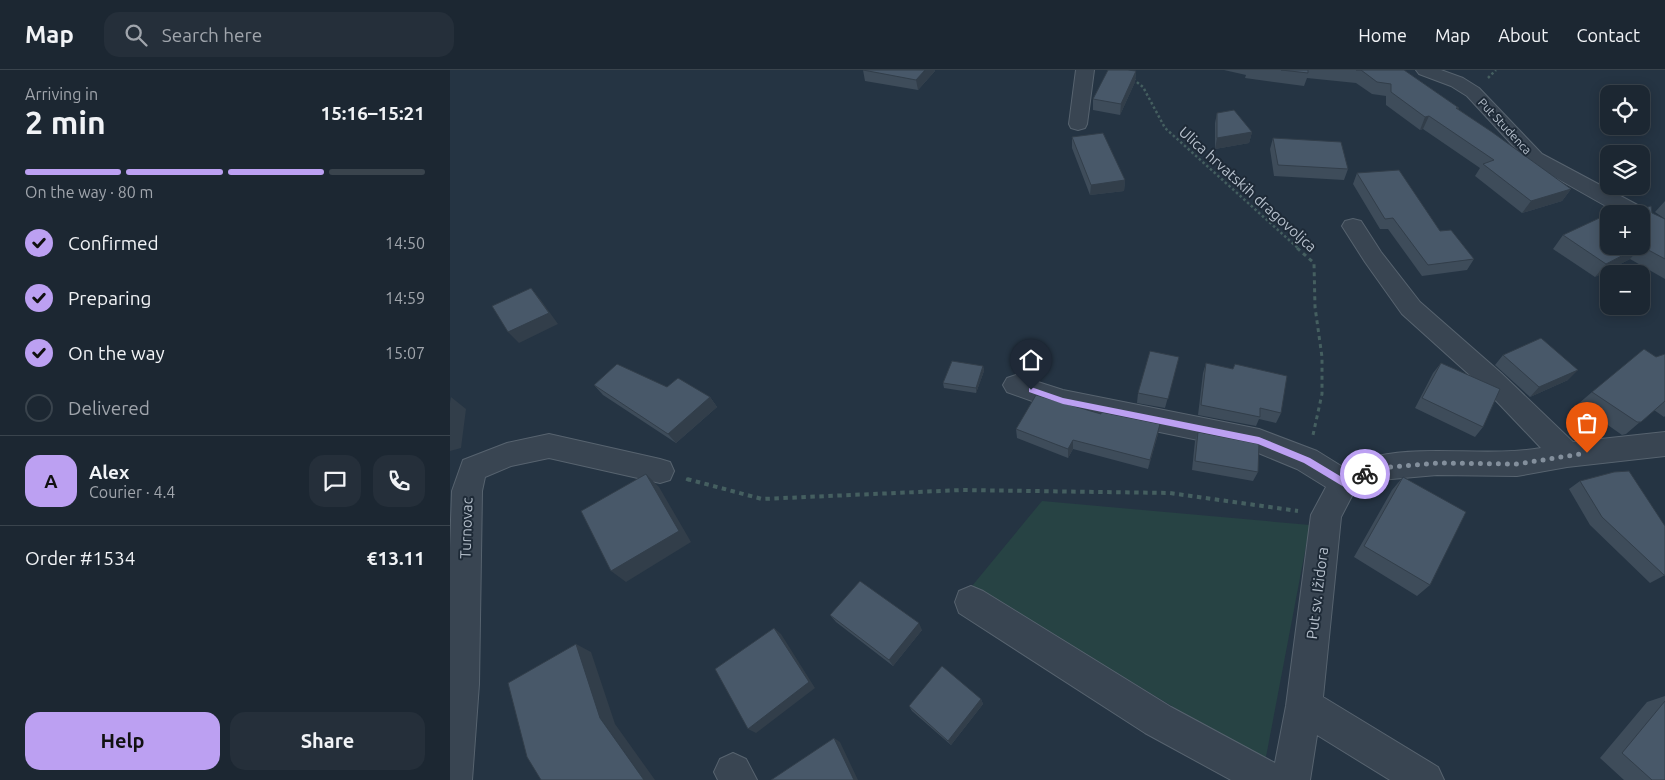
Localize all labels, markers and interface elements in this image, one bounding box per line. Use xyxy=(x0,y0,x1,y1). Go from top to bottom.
search box xyxy=(104,12,454,57)
text: Map xyxy=(25,21,74,48)
icon: search xyxy=(122,21,150,49)
text: Search here xyxy=(162,24,262,46)
text: Home xyxy=(1358,25,1407,45)
text: Map xyxy=(1435,25,1470,45)
text: About xyxy=(1498,25,1548,45)
text: Contact xyxy=(1576,25,1640,45)
text: Arriving in xyxy=(25,85,98,103)
map controls xyxy=(1600,85,1650,315)
button: locate xyxy=(1600,85,1650,135)
street label: Put Studenca xyxy=(1476,95,1534,157)
text: 15:16–15:21 xyxy=(320,102,425,124)
text: 2 min xyxy=(25,104,106,140)
street label: Ulica hrvatskih dragovoljca xyxy=(1176,123,1320,255)
button: layers xyxy=(1600,145,1650,195)
text: On the way · 80 m xyxy=(25,183,153,201)
button: + xyxy=(1600,205,1650,255)
icon: check xyxy=(25,229,53,257)
text: Confirmed xyxy=(68,232,159,254)
text: 14:50 xyxy=(385,234,425,252)
button: − xyxy=(1600,265,1650,315)
icon: check xyxy=(25,284,53,312)
text: Preparing xyxy=(68,287,152,309)
text: 14:59 xyxy=(385,289,425,307)
icon: check xyxy=(25,339,53,367)
pin xyxy=(1010,339,1052,390)
text: On the way xyxy=(68,342,165,364)
text: 15:07 xyxy=(385,344,425,362)
icon: home xyxy=(1017,346,1045,374)
text: Delivered xyxy=(68,397,150,419)
pin xyxy=(1566,402,1608,453)
icon: bag xyxy=(1573,409,1601,437)
courier xyxy=(1340,449,1390,499)
button: chat xyxy=(309,455,361,507)
button: phone xyxy=(373,455,425,507)
icon: bike xyxy=(1351,460,1379,488)
text: Alex xyxy=(89,461,129,483)
text: A xyxy=(44,470,58,492)
text: Courier · 4.4 xyxy=(89,483,175,501)
street label: Turnovac xyxy=(456,497,476,559)
street label: Put sv. Ižidora xyxy=(1303,546,1331,640)
text: Order #1534 xyxy=(25,547,135,569)
text: €13.11 xyxy=(367,547,425,569)
button: Help xyxy=(25,712,220,770)
button: Share xyxy=(230,712,425,770)

